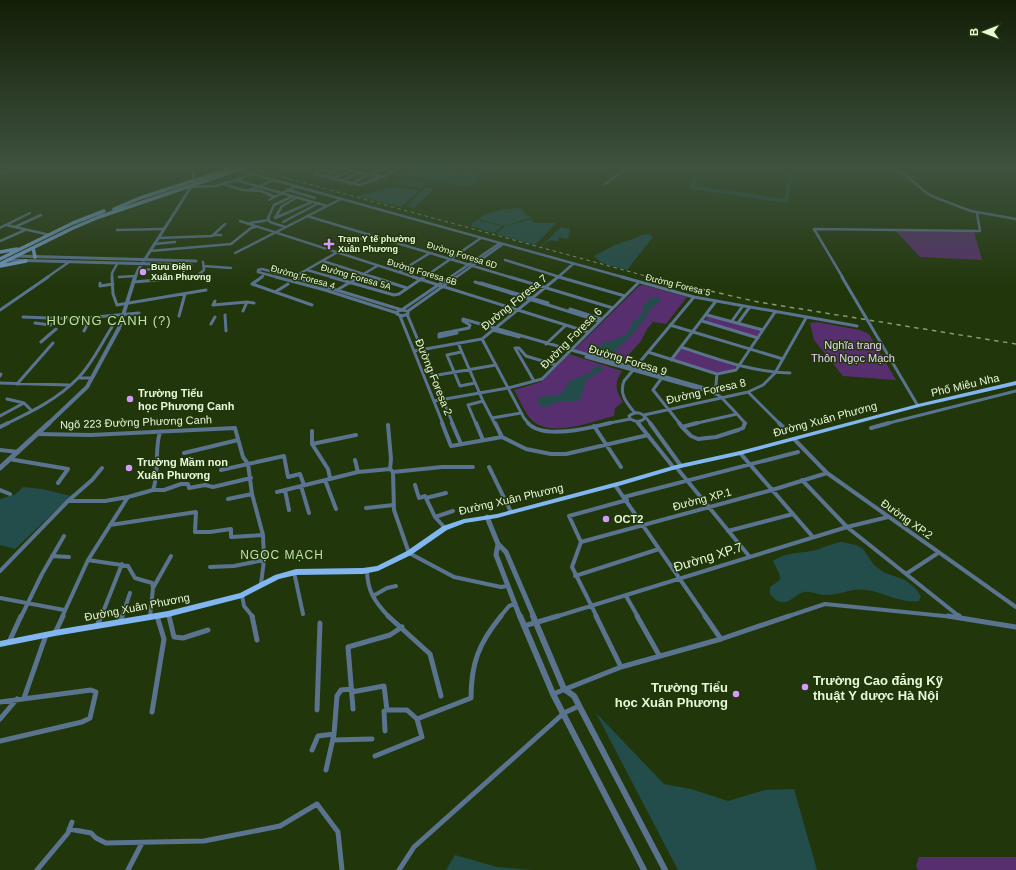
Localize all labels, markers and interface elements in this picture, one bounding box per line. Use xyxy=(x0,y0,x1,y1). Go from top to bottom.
north arrow xyxy=(964,12,1004,52)
text: B xyxy=(968,28,980,36)
place label: Trạm Y tế phường Xuân Phương xyxy=(338,234,416,254)
marker: Trạm Y tế phường Xuân Phương xyxy=(323,238,335,250)
street label: Đường Foresa 6D xyxy=(426,240,499,271)
street label: Đường Foresa 6B xyxy=(386,257,458,287)
place label: Bưu Điện Xuân Phương xyxy=(151,262,211,282)
street label: Đường Foresa 5A xyxy=(320,262,392,292)
street label: Đường Foresa 4 xyxy=(270,263,336,291)
marker: Bưu Điện Xuân Phương xyxy=(138,267,148,277)
street label: Đường Foresa 7 xyxy=(479,272,549,332)
street label: Đường Foresa 5 xyxy=(645,272,711,298)
street label: Đường Foresa 6 xyxy=(538,305,604,371)
district label: HƯƠNG CANH (?) xyxy=(46,313,172,328)
street label: Đường Foresa 2 xyxy=(413,337,455,417)
park label: Nghĩa trang Thôn Ngọc Mạch xyxy=(811,339,895,364)
street label: Đường Foresa 9 xyxy=(587,342,669,378)
street label: Phố Miêu Nha xyxy=(930,371,1001,399)
street label: Đường Foresa 8 xyxy=(665,376,747,406)
place label: Trường Tiểu học Phương Canh xyxy=(138,387,235,413)
marker: Trường Tiểu học Phương Canh xyxy=(125,394,135,404)
street label: Đường Xuân Phương xyxy=(772,399,878,439)
street label: Ngõ 223 Đường Phương Canh xyxy=(60,413,212,431)
place label: Trường Mầm non Xuân Phương xyxy=(137,456,228,481)
marker: Trường Mầm non Xuân Phương xyxy=(124,463,134,473)
street label: Đường Xuân Phương xyxy=(458,481,564,517)
street label: Đường XP.1 xyxy=(671,485,733,513)
street label: Đường XP.2 xyxy=(879,497,935,541)
place label: OCT2 xyxy=(614,513,643,525)
marker: OCT2 xyxy=(601,514,611,524)
street label: Đường XP.7 xyxy=(672,539,744,575)
district label: NGỌC MẠCH xyxy=(240,548,324,562)
street label: Đường Xuân Phương xyxy=(83,591,191,623)
place label: Trường Cao đẳng Kỹ thuật Y dược Hà Nội xyxy=(813,673,944,703)
place label: Trường Tiểu học Xuân Phương xyxy=(615,680,728,710)
marker: Trường Cao đẳng Kỹ thuật Y dược Hà Nội xyxy=(800,682,810,692)
marker: Trường Tiểu học Xuân Phương xyxy=(731,689,741,699)

